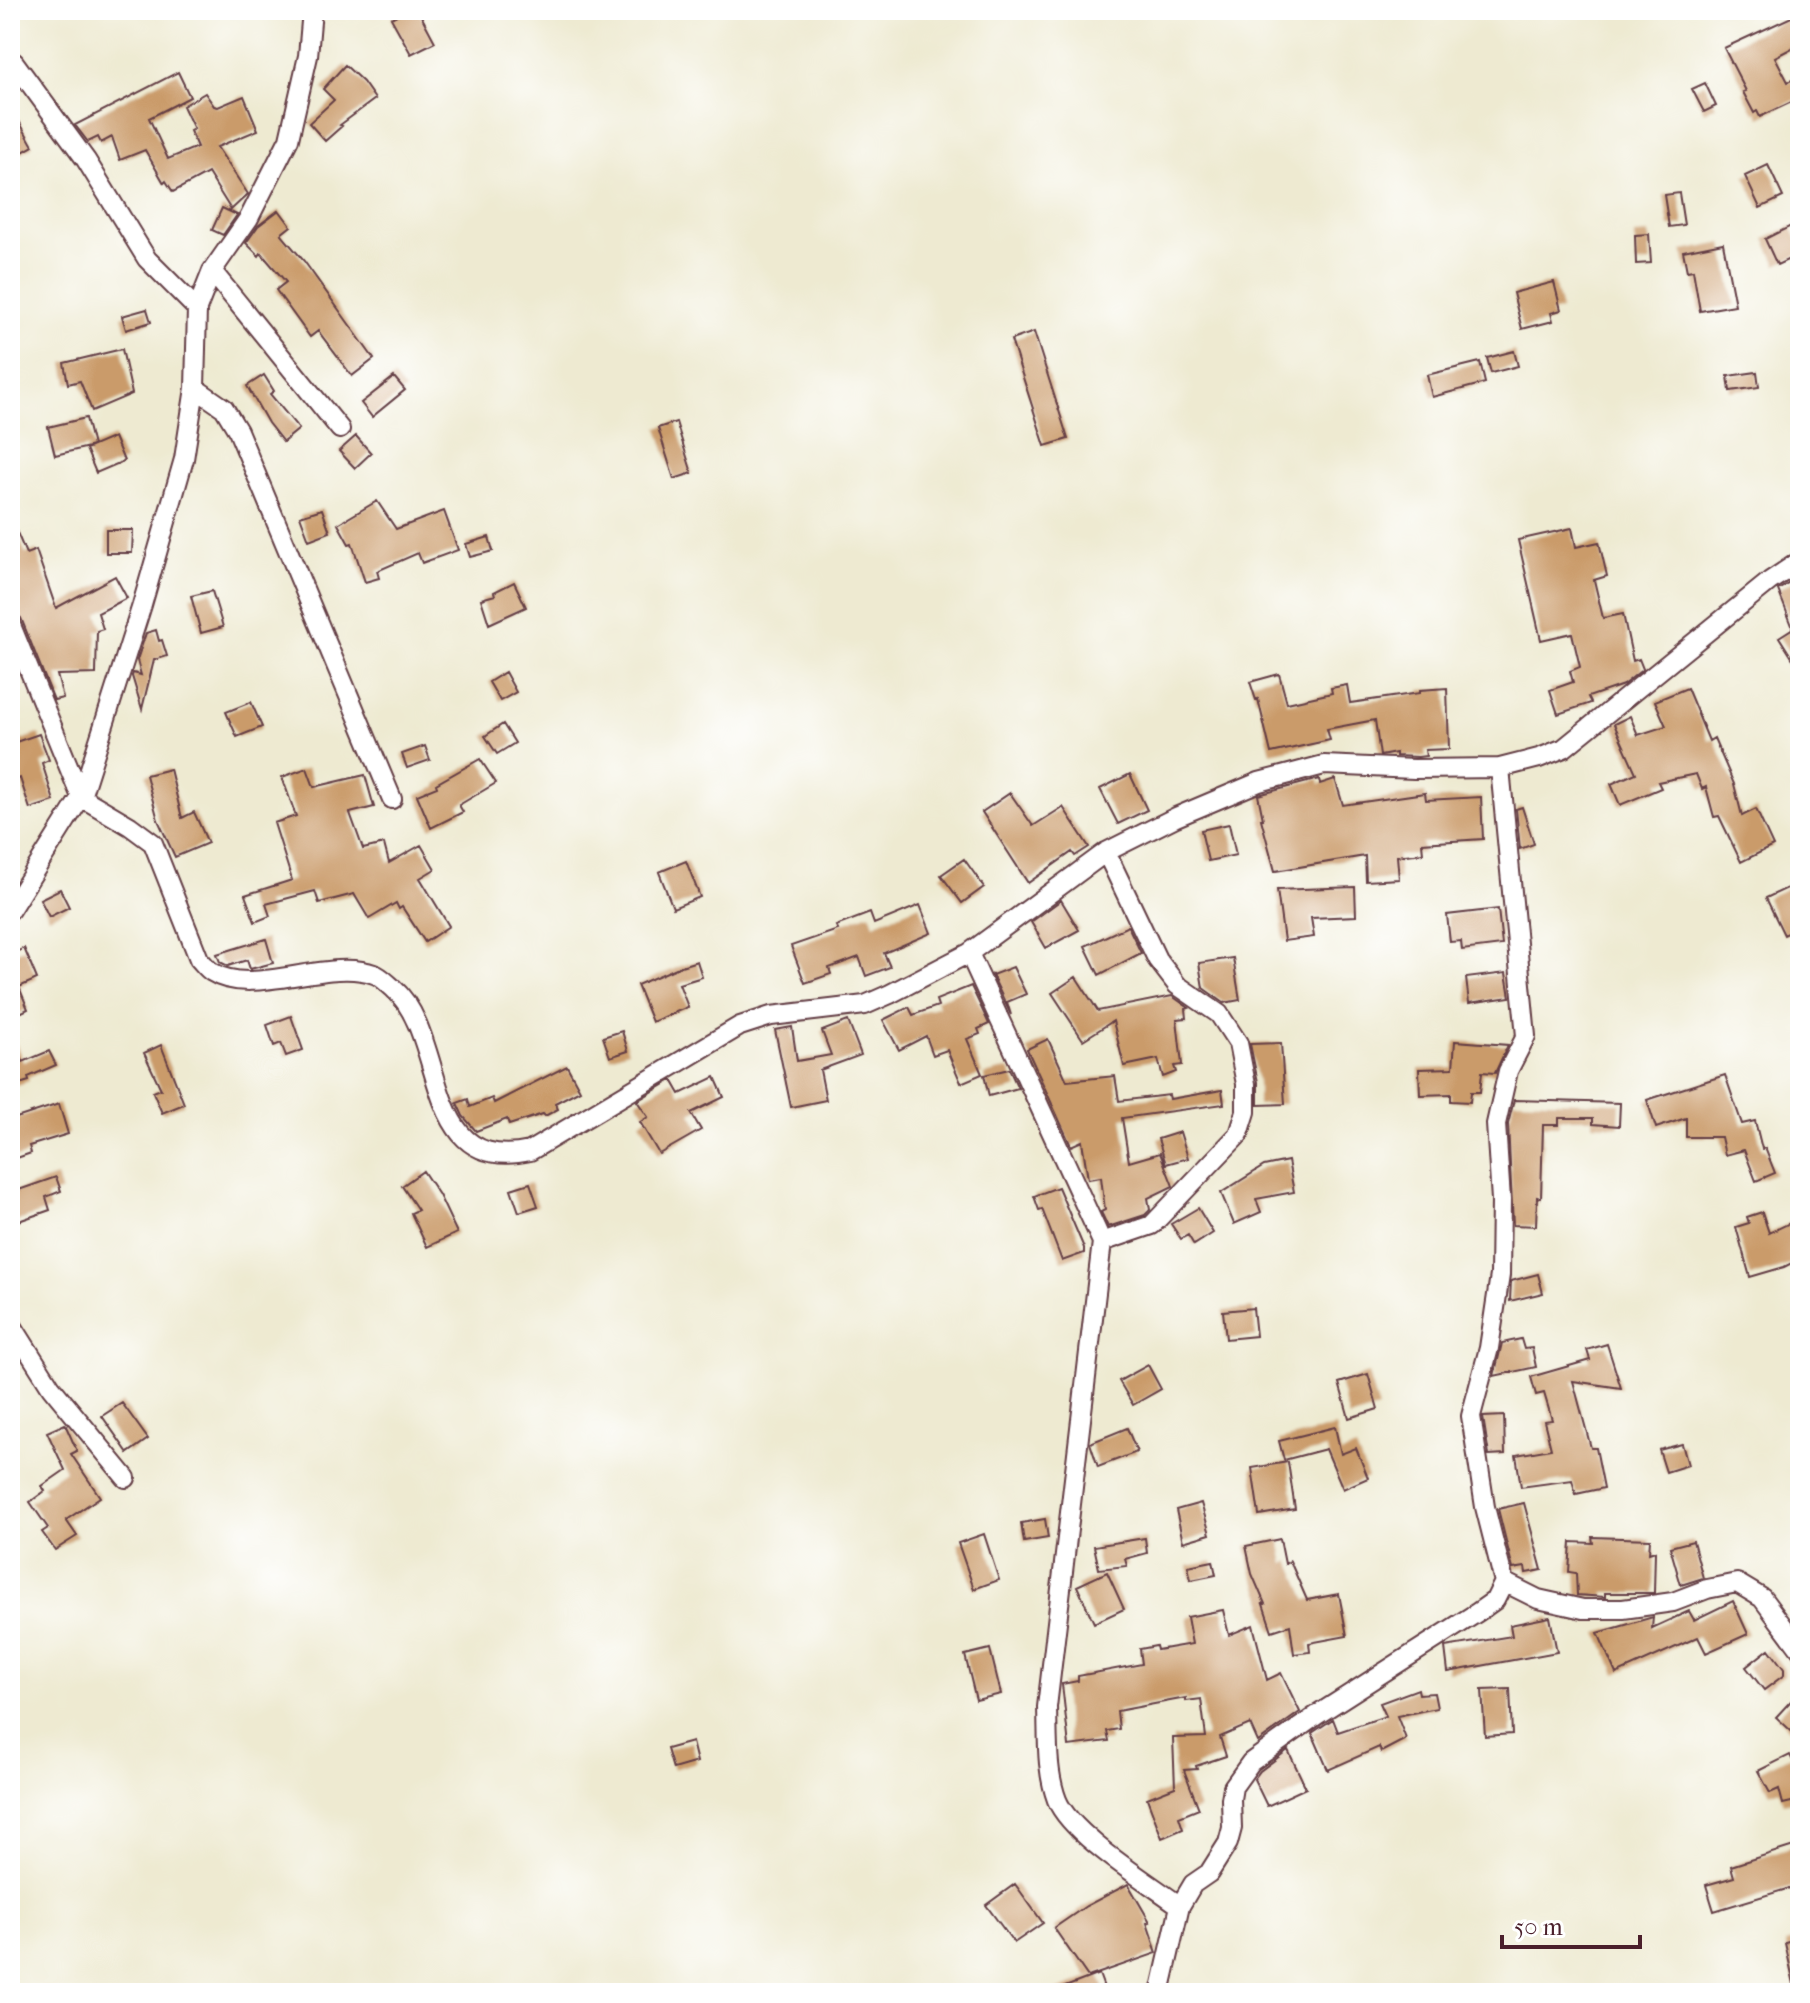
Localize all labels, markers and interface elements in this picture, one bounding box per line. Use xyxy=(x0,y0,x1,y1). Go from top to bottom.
scale bar xyxy=(1502,1899,1640,1949)
text: 50 m xyxy=(1514,1913,1563,1941)

